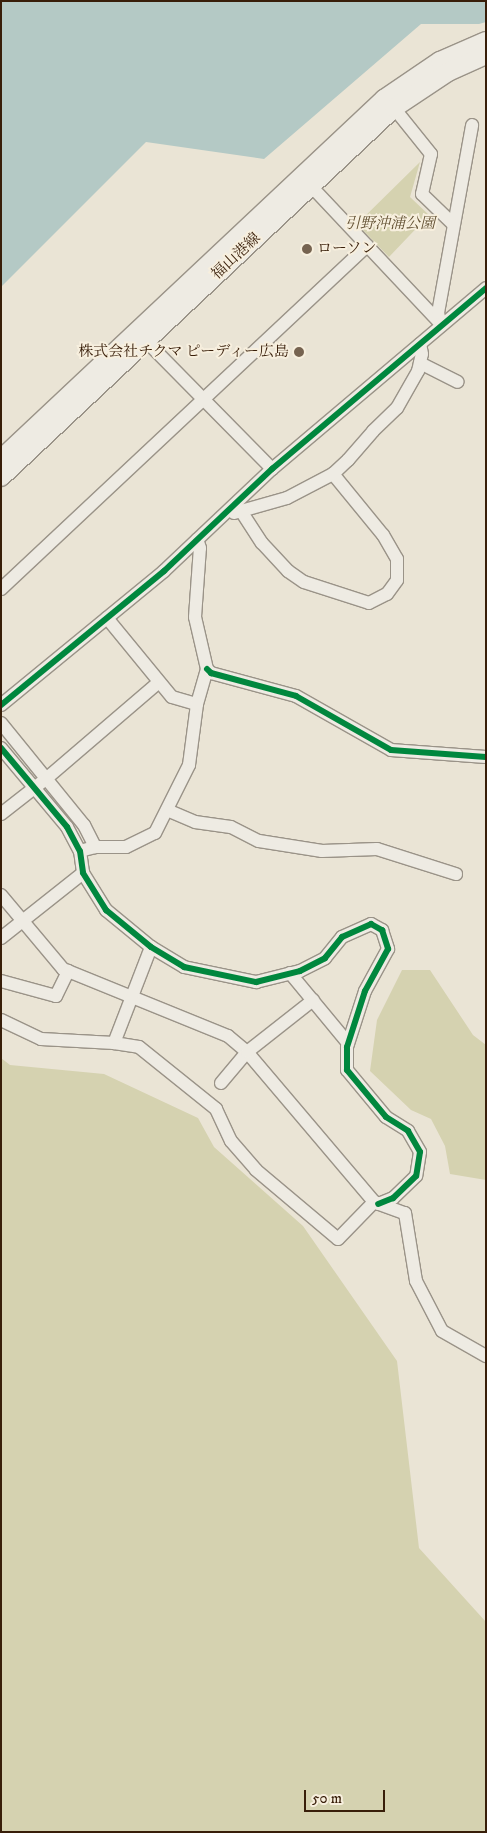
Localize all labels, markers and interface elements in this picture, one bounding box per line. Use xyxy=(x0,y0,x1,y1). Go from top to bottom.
park label: 引野沖浦公園 xyxy=(345,215,435,233)
street label: 福山港線 xyxy=(208,229,264,283)
place label: ローソン xyxy=(317,240,377,258)
marker: ローソン xyxy=(301,243,313,255)
place label: 株式会社チクマ ピーディー広島 xyxy=(76,343,289,361)
marker: 株式会社チクマ ピーディー広島 xyxy=(293,346,305,358)
scale bar xyxy=(307,1780,388,1812)
text: 50 m xyxy=(312,1789,342,1808)

